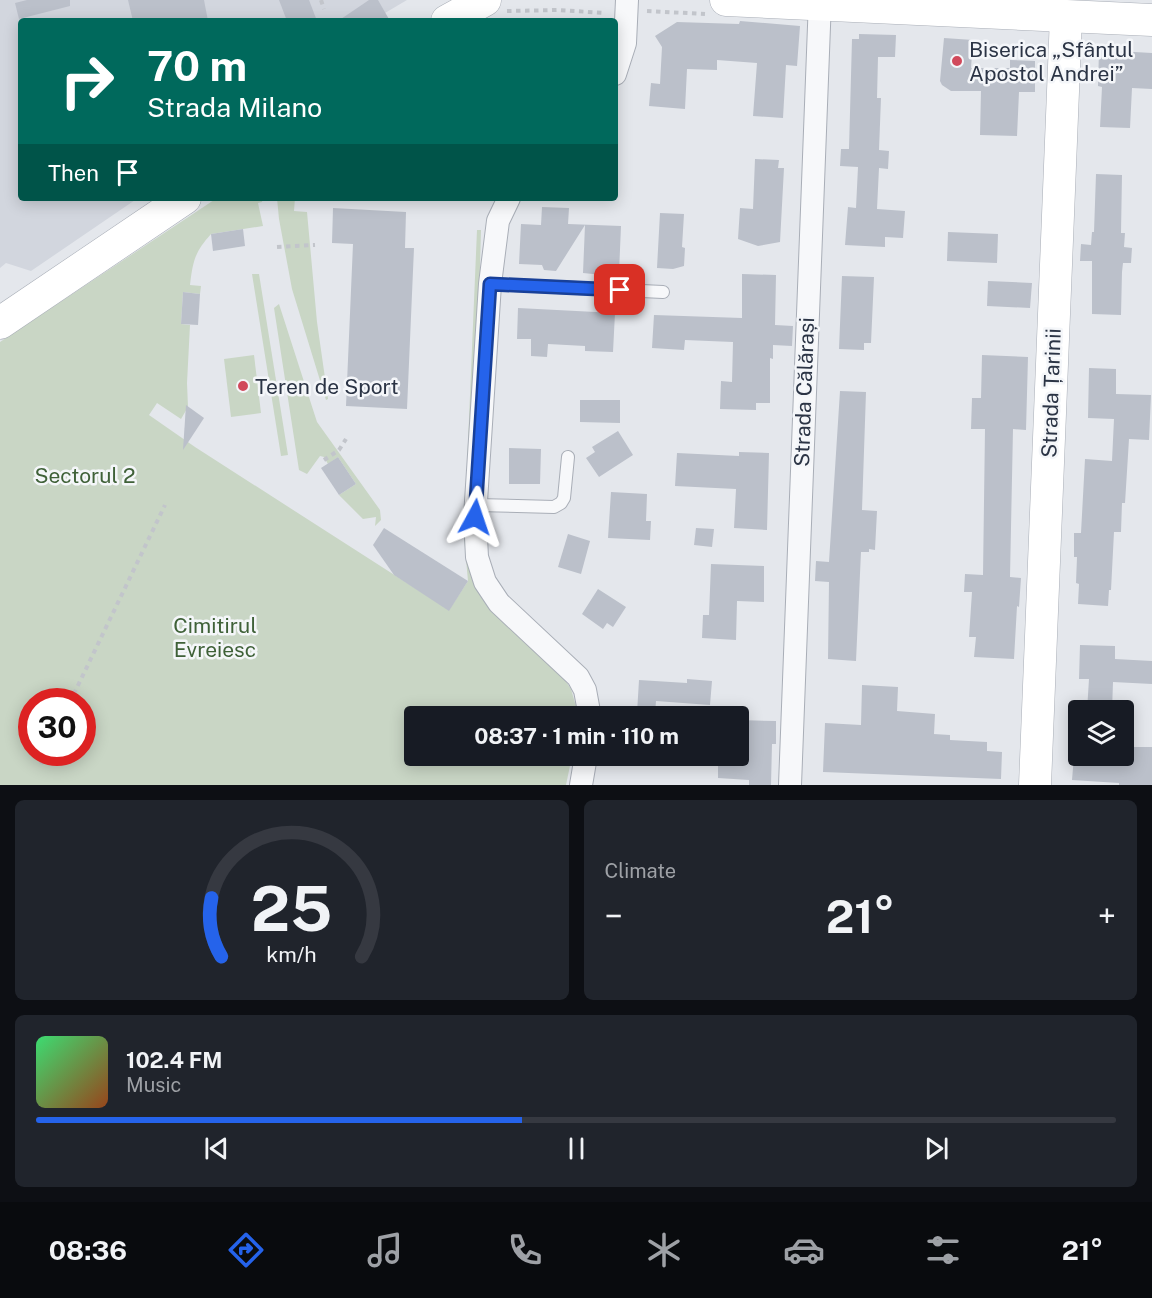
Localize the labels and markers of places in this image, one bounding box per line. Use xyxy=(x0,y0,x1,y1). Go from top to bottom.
place label: Biserica „Sfântul Apostol Andrei” xyxy=(969,37,1134,86)
marker: Biserica „Sfântul Apostol Andrei” xyxy=(950,54,964,68)
pin xyxy=(594,264,645,315)
place label: Teren de Sport xyxy=(255,374,399,399)
marker: Teren de Sport xyxy=(236,379,250,393)

